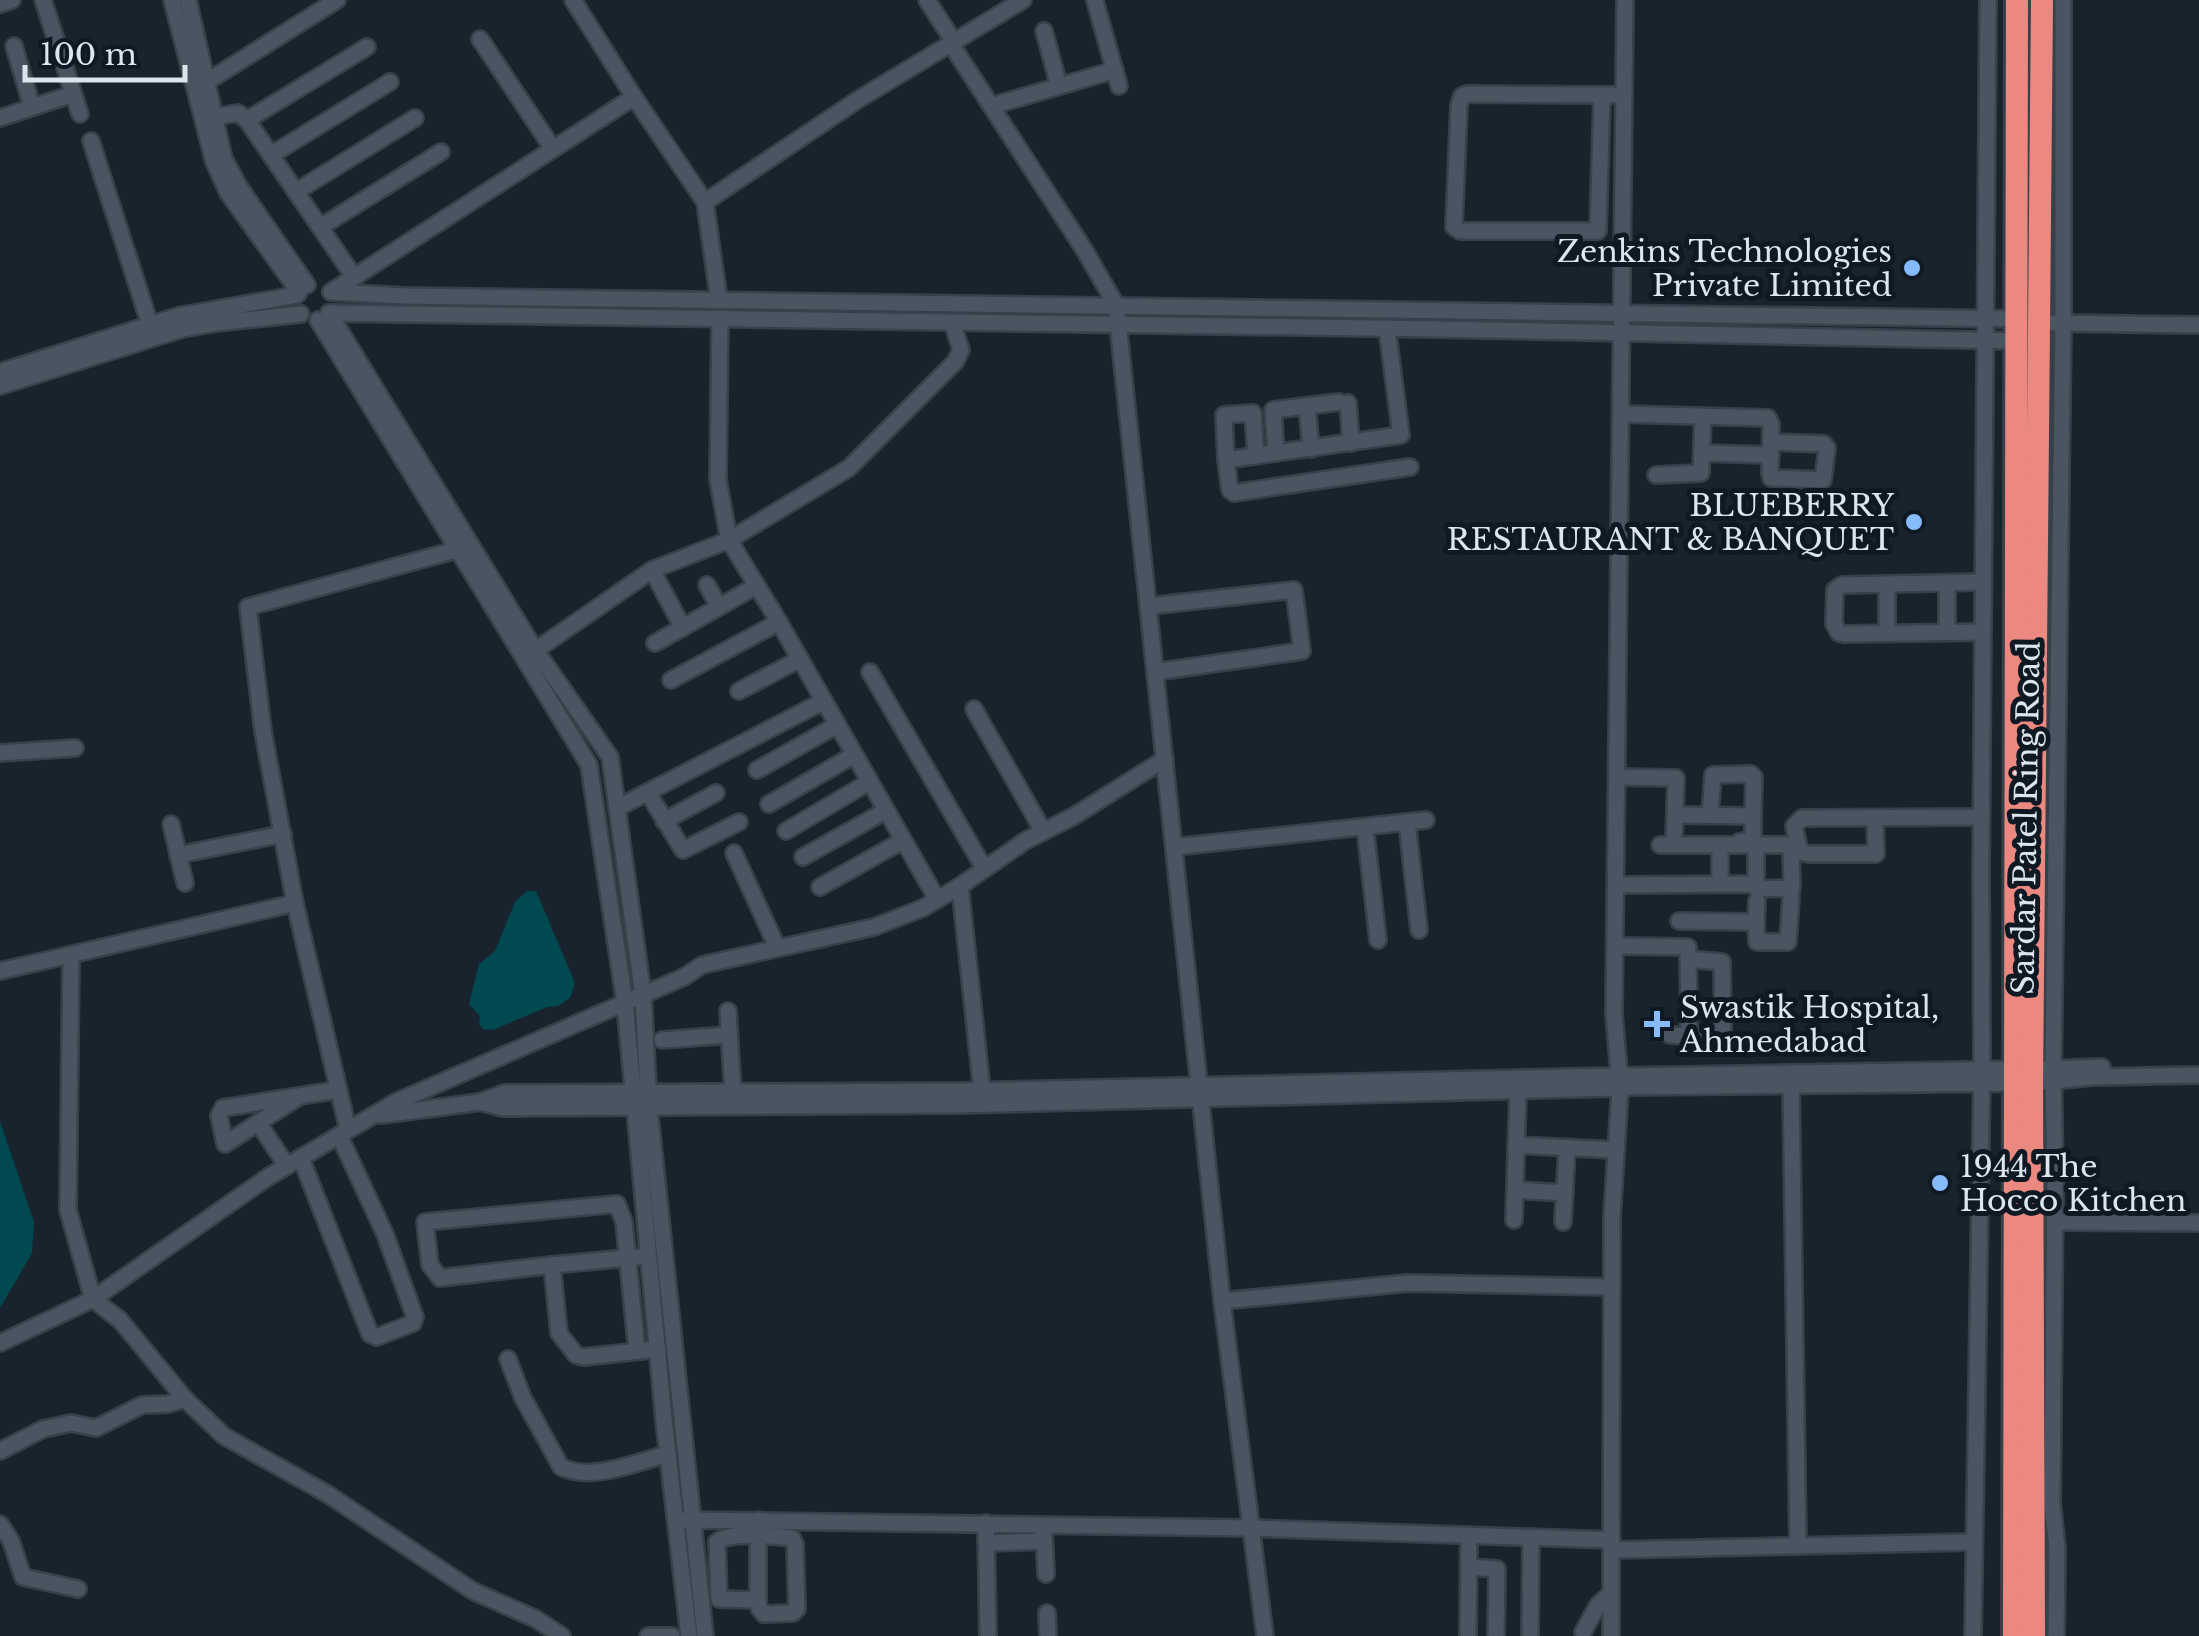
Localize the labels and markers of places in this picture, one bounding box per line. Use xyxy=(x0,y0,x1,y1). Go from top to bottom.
place label: Zenkins Technologies Private Limited xyxy=(1557,233,1892,304)
marker: Zenkins Technologies Private Limited xyxy=(1901,257,1923,279)
place label: BLUEBERRY RESTAURANT & BANQUET xyxy=(1447,487,1895,558)
marker: BLUEBERRY RESTAURANT & BANQUET xyxy=(1903,511,1925,533)
place label: Swastik Hospital, Ahmedabad xyxy=(1679,989,1939,1060)
marker: Swastik Hospital, Ahmedabad xyxy=(1644,1011,1670,1037)
place label: 1944 The Hocco Kitchen xyxy=(1960,1148,2186,1219)
marker: 1944 The Hocco Kitchen xyxy=(1929,1172,1951,1194)

